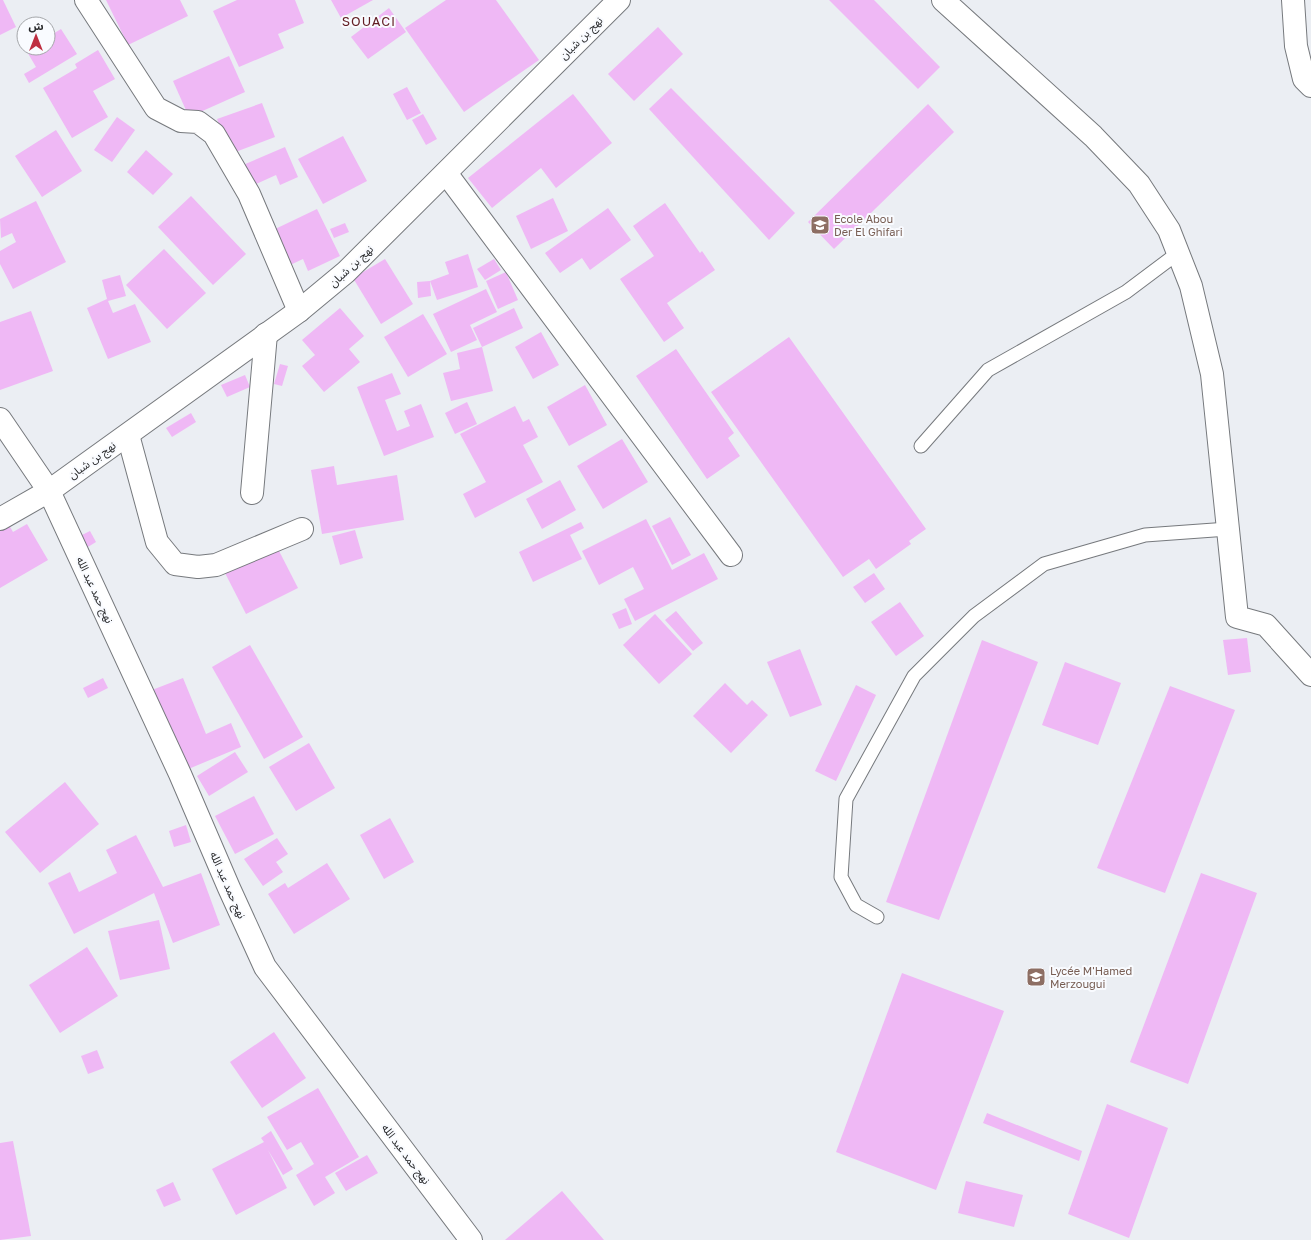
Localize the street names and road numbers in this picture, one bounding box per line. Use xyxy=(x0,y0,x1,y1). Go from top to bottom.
street label: نهج بن شبان xyxy=(556,13,606,63)
street label: نهج بن شبان xyxy=(326,242,377,291)
street label: نهج بن شبان xyxy=(66,438,119,483)
street label: نهج حمد عبد الله xyxy=(73,554,117,626)
street label: نهج حمد عبد الله xyxy=(206,849,249,921)
street label: نهج حمد عبد الله xyxy=(378,1121,433,1188)

